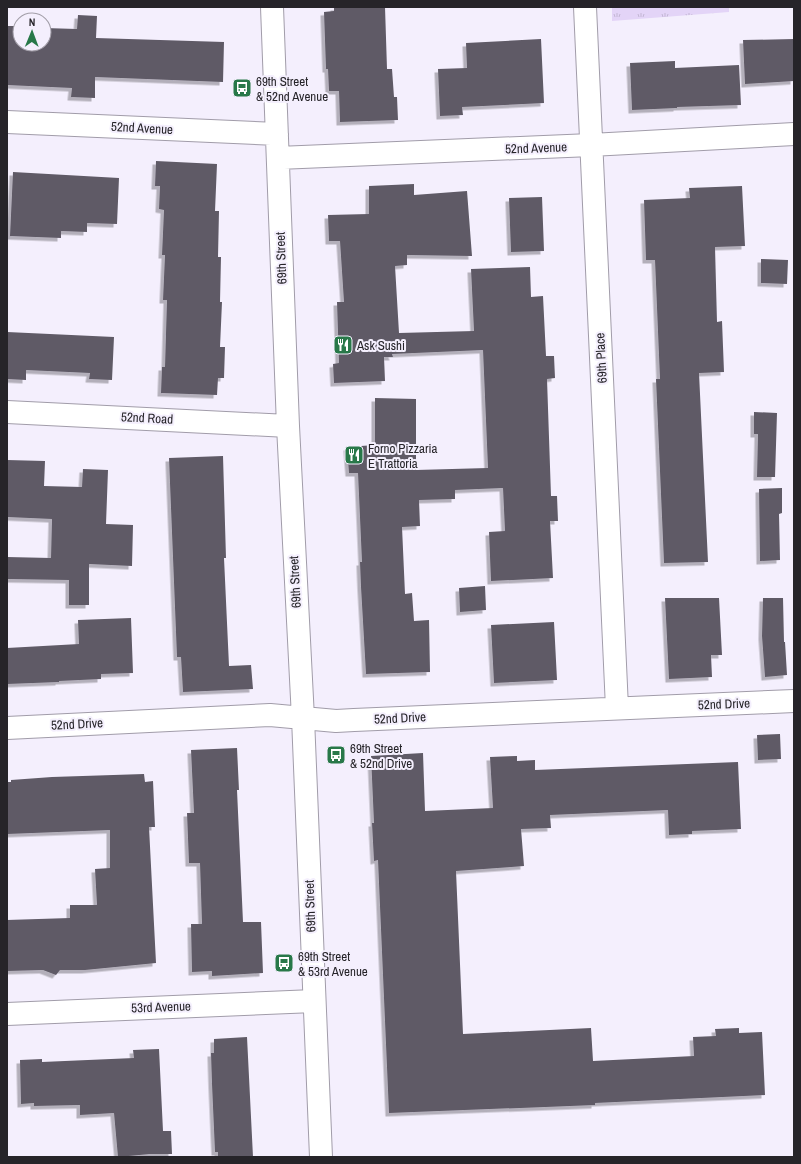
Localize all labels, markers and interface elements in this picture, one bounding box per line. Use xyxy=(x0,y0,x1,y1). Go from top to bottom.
north arrow xyxy=(12,12,52,52)
text: N xyxy=(29,15,36,29)
place label: 69th Street & 52nd Avenue xyxy=(256,73,328,105)
bus stop icon: 69th Street & 52nd Avenue xyxy=(231,77,253,99)
street label: 52nd Avenue xyxy=(111,118,174,138)
street label: 52nd Avenue xyxy=(505,138,567,158)
street label: 69th Street xyxy=(272,232,290,284)
street label: 69th Place xyxy=(591,332,611,384)
restaurant icon: Ask Sushi xyxy=(332,334,354,356)
place label: Ask Sushi xyxy=(356,337,405,354)
street label: 52nd Road xyxy=(121,408,174,428)
place label: Forno Pizzaria E Trattoria xyxy=(368,440,437,472)
restaurant icon: Forno Pizzaria E Trattoria xyxy=(343,444,365,466)
street label: 69th Street xyxy=(285,555,305,608)
street label: 52nd Drive xyxy=(698,695,750,713)
street label: 52nd Drive xyxy=(374,708,427,728)
street label: 52nd Drive xyxy=(51,714,104,734)
place label: 69th Street & 52nd Drive xyxy=(350,740,412,772)
bus stop icon: 69th Street & 52nd Drive xyxy=(325,744,347,766)
street label: 69th Street xyxy=(301,880,319,932)
place label: 69th Street & 53rd Avenue xyxy=(298,948,368,980)
bus stop icon: 69th Street & 53rd Avenue xyxy=(273,952,295,974)
street label: 53rd Avenue xyxy=(131,997,191,1017)

